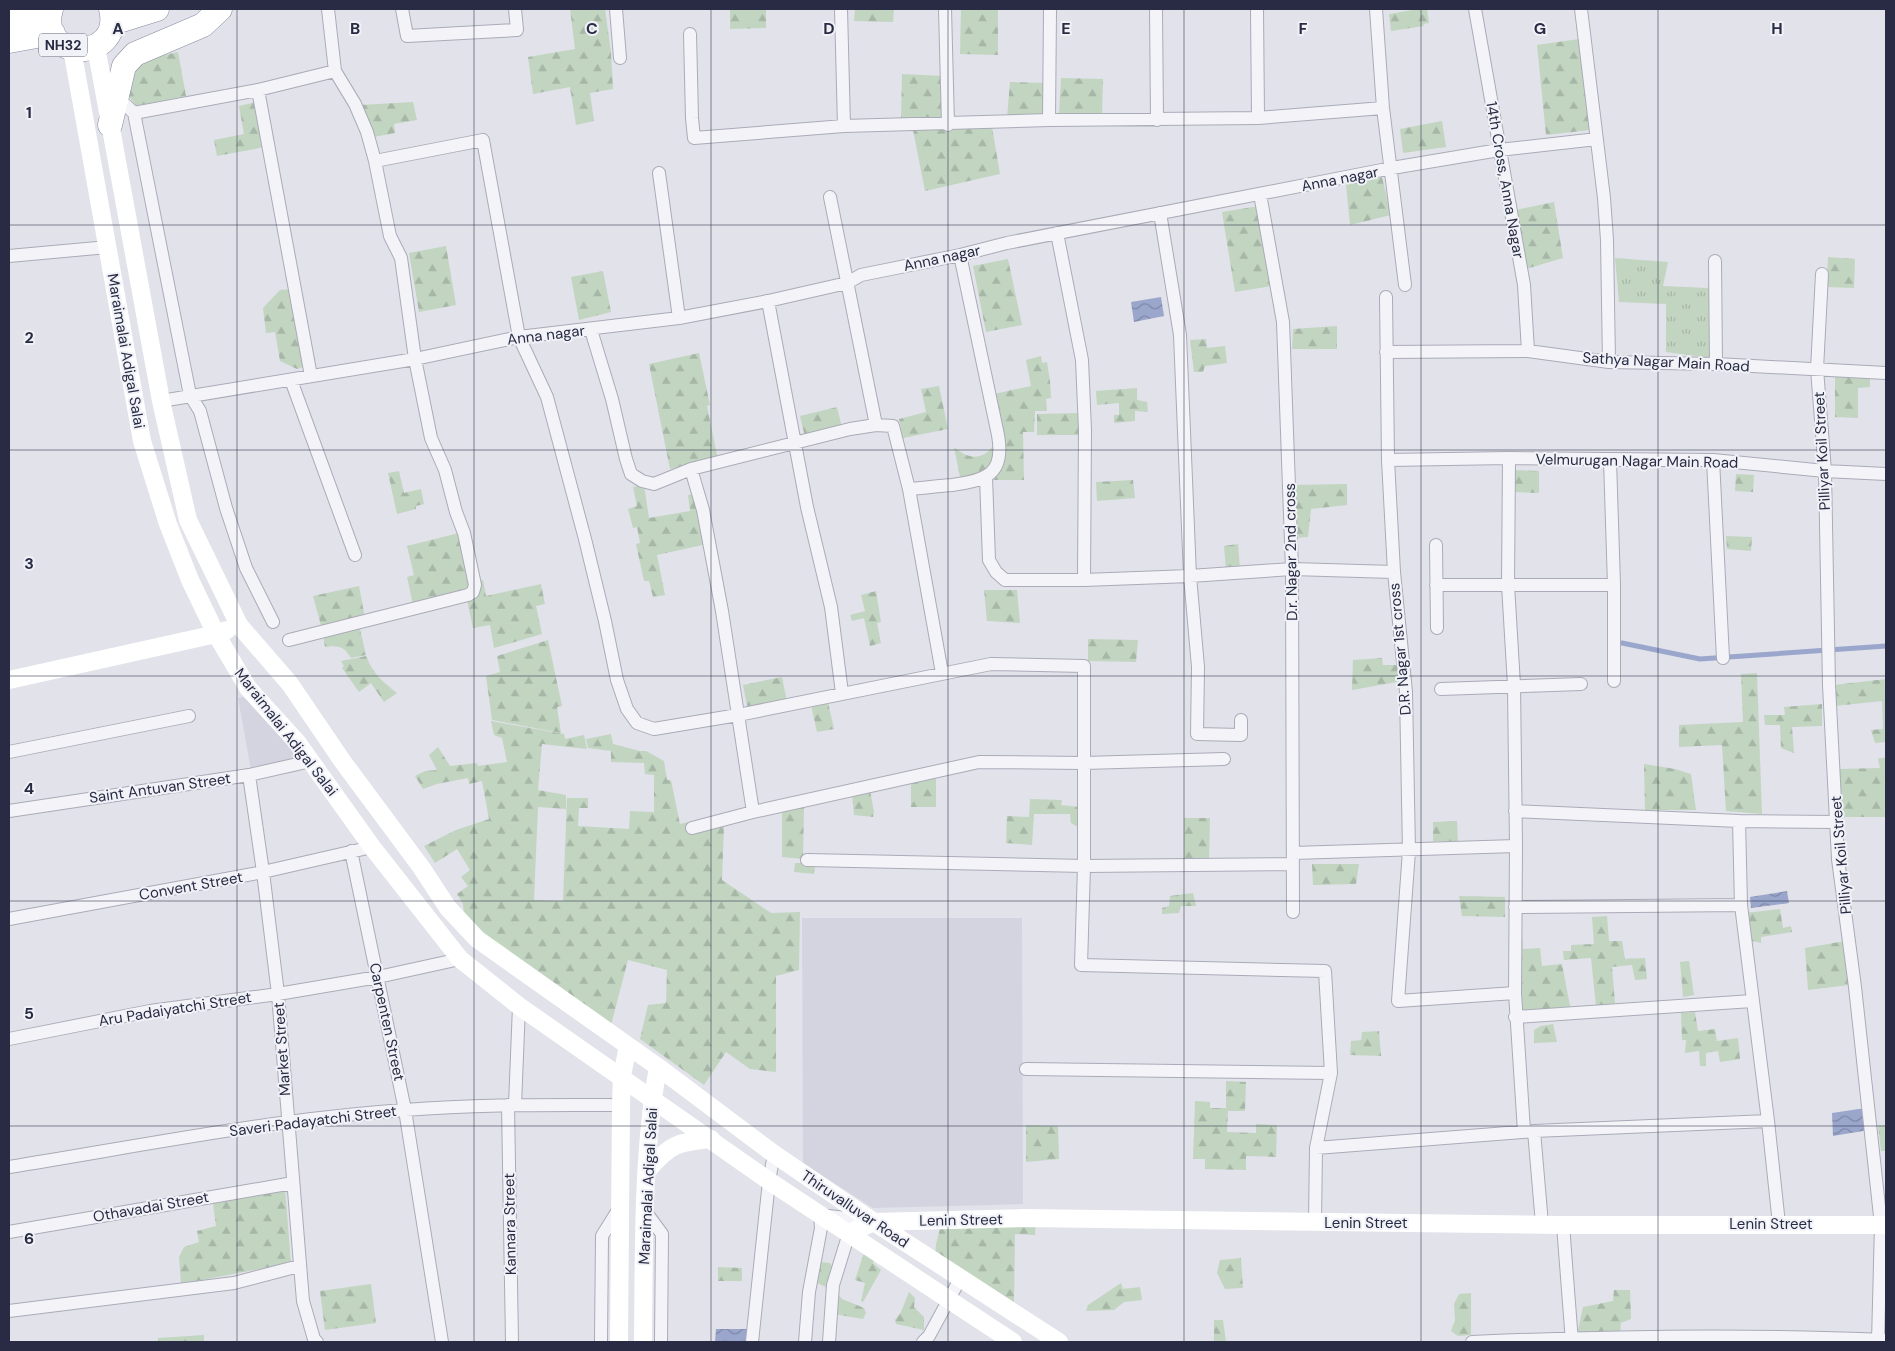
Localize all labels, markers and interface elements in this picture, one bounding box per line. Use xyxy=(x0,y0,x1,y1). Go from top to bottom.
text: A xyxy=(112,18,124,39)
text: B xyxy=(350,18,360,39)
text: C xyxy=(586,18,598,39)
text: D xyxy=(823,18,835,39)
text: E xyxy=(1061,18,1071,39)
text: F xyxy=(1299,18,1308,39)
text: G xyxy=(1534,18,1546,39)
text: H xyxy=(1771,18,1783,39)
road number: NH32 xyxy=(39,34,87,56)
street label: 14th Cross, Anna Nagar xyxy=(1481,100,1529,260)
text: 1 xyxy=(26,102,32,123)
street label: Anna nagar xyxy=(1300,162,1381,196)
street label: Anna nagar xyxy=(902,240,983,276)
street label: Maraimalai Adigal Salai xyxy=(103,272,149,430)
street label: Anna nagar xyxy=(506,320,586,350)
text: 2 xyxy=(24,327,34,348)
street label: Sathya Nagar Main Road xyxy=(1582,348,1750,376)
street label: Pilliyar Koil Street xyxy=(1809,391,1835,511)
street label: Velmurugan Nagar Main Road xyxy=(1536,449,1738,473)
street label: D.r. Nagar 2nd cross xyxy=(1280,483,1302,621)
text: 3 xyxy=(24,553,34,574)
street label: D.R. Nagar 1st cross xyxy=(1384,582,1416,716)
street label: Maraimalai Adigal Salai xyxy=(230,664,342,800)
street label: Saint Antuvan Street xyxy=(88,768,232,808)
text: 4 xyxy=(24,778,34,799)
street label: Pilliyar Koil Street xyxy=(1826,795,1856,915)
street label: Convent Street xyxy=(137,867,245,905)
street label: Carpenten Street xyxy=(365,961,409,1083)
street label: Aru Padaiyatchi Street xyxy=(97,987,253,1031)
street label: Market Street xyxy=(269,1001,295,1097)
text: 5 xyxy=(24,1003,34,1024)
street label: Saveri Padayatchi Street xyxy=(228,1101,398,1141)
street label: Maraimalai Adigal Salai xyxy=(634,1107,662,1265)
street label: Thiruvalluvar Road xyxy=(797,1166,913,1252)
street label: Kannara Street xyxy=(499,1173,521,1275)
street label: Othavadai Street xyxy=(91,1187,211,1227)
street label: Lenin Street xyxy=(919,1209,1003,1231)
street label: Lenin Street xyxy=(1324,1213,1408,1233)
street label: Lenin Street xyxy=(1729,1214,1813,1234)
text: 6 xyxy=(24,1228,34,1249)

